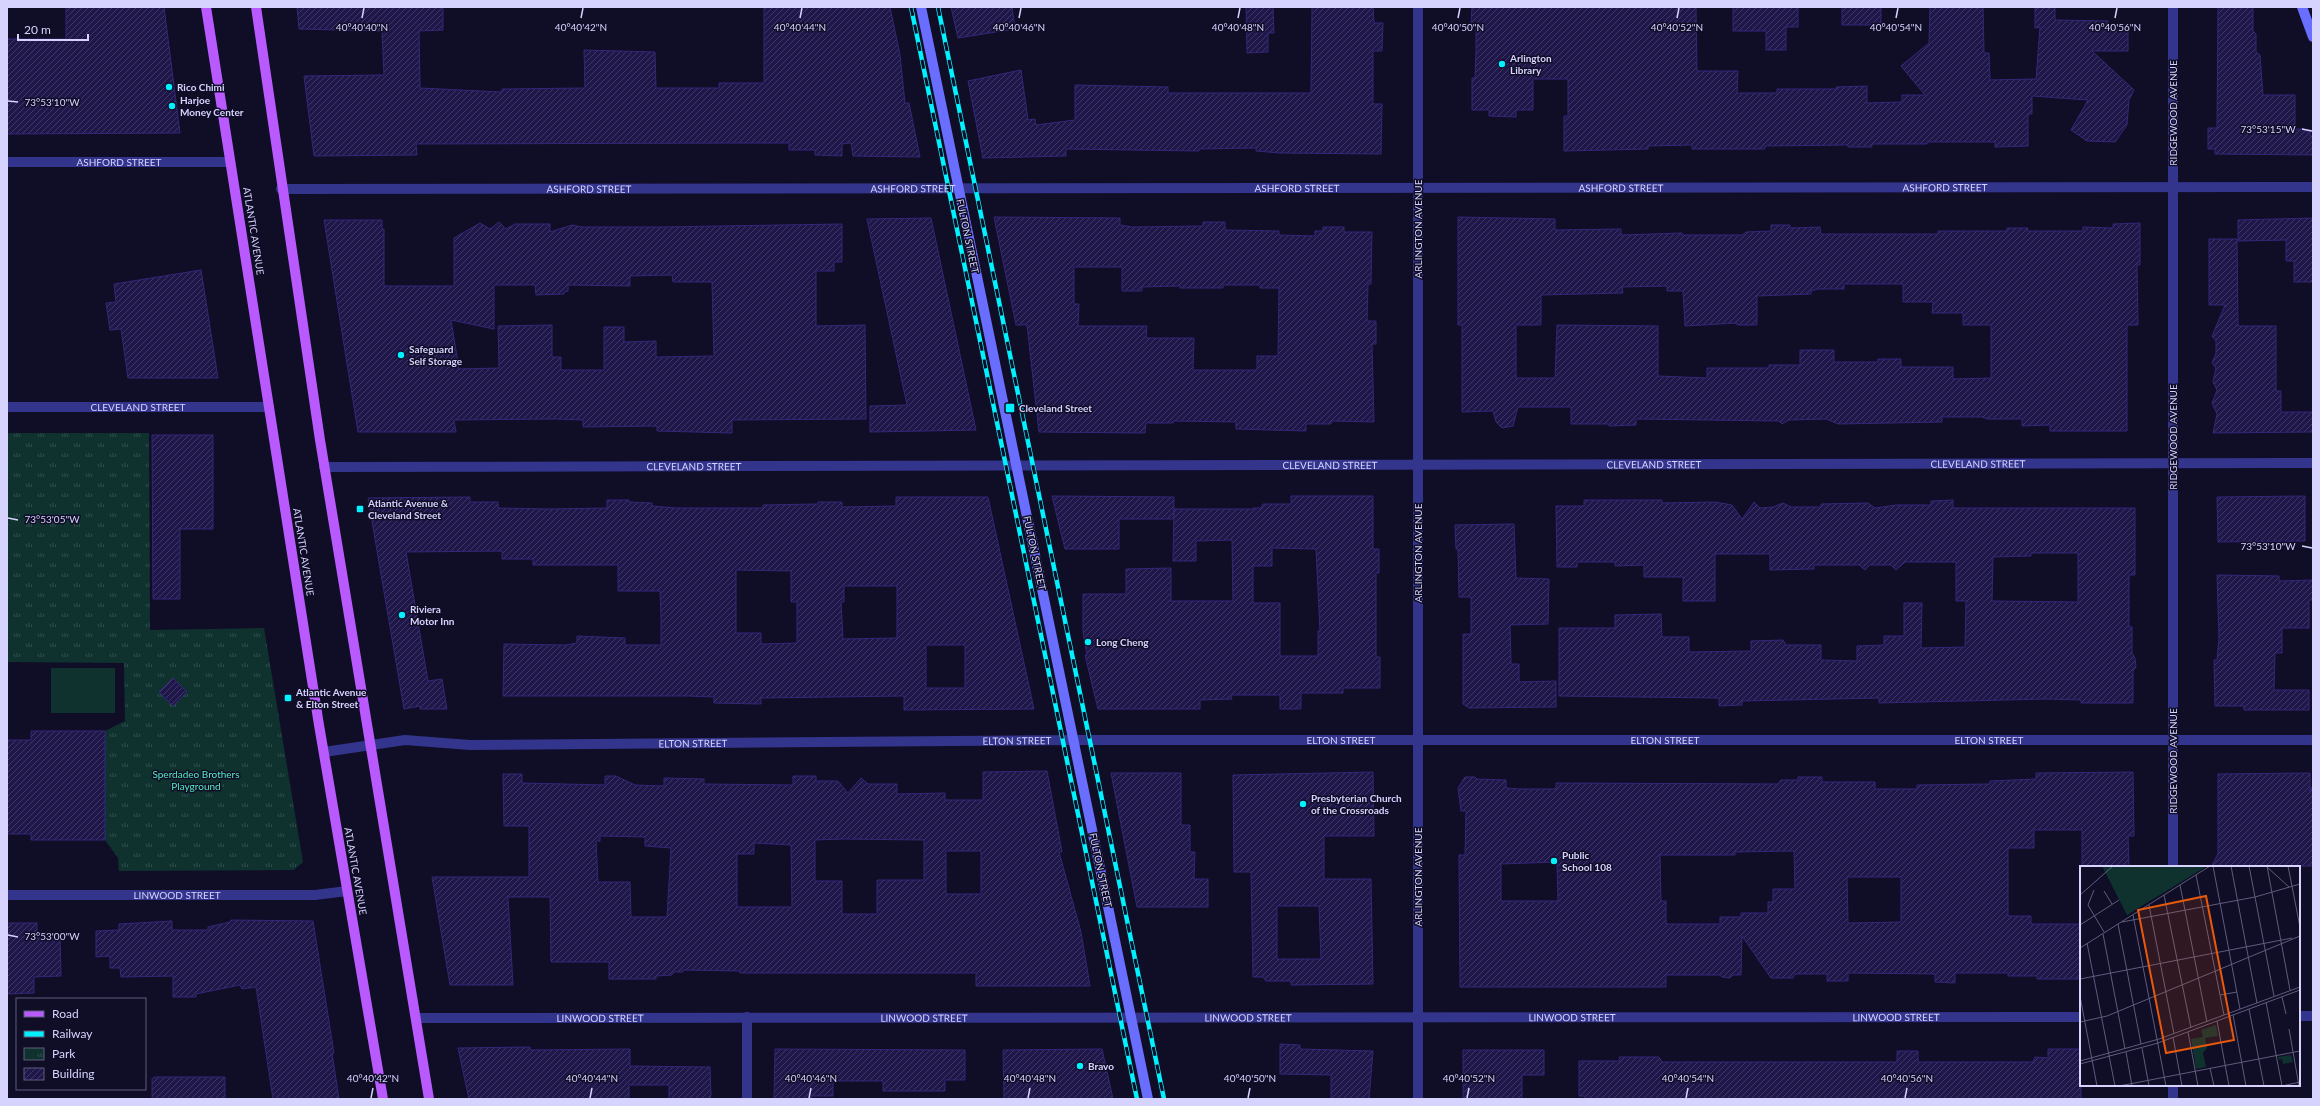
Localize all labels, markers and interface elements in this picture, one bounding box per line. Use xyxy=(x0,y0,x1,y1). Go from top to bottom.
scale bar xyxy=(18,16,88,42)
text: 40°40'40"N xyxy=(336,21,388,33)
text: 40°40'42"N xyxy=(555,21,607,33)
text: 40°40'44"N xyxy=(774,21,826,33)
text: 40°40'46"N xyxy=(993,21,1045,33)
text: 40°40'48"N xyxy=(1212,21,1264,33)
text: 40°40'50"N xyxy=(1432,21,1484,33)
text: 40°40'52"N xyxy=(1651,21,1703,33)
text: 40°40'54"N xyxy=(1870,21,1922,33)
text: 40°40'56"N xyxy=(2089,21,2141,33)
text: 20 m xyxy=(24,22,51,37)
place label: Arlington Library xyxy=(1509,52,1552,76)
marker: Arlington Library xyxy=(1497,59,1507,69)
street label: RIDGEWOOD AVENUE xyxy=(2167,60,2179,166)
place label: Rico Chimi xyxy=(177,81,225,93)
marker: Rico Chimi xyxy=(164,82,174,92)
place label: Harjoe Money Center xyxy=(180,94,244,118)
text: 73°53'10"W xyxy=(24,96,80,108)
marker: Harjoe Money Center xyxy=(167,101,177,111)
text: 73°53'15"W xyxy=(2240,123,2296,135)
street label: ASHFORD STREET xyxy=(77,156,162,168)
street label: ARLINGTON AVENUE xyxy=(1412,179,1424,278)
street label: ASHFORD STREET xyxy=(1903,181,1988,193)
street label: ASHFORD STREET xyxy=(871,182,956,194)
street label: ASHFORD STREET xyxy=(1255,182,1340,194)
street label: ASHFORD STREET xyxy=(1579,182,1664,194)
street label: ASHFORD STREET xyxy=(547,183,632,195)
street label: ATLANTIC AVENUE xyxy=(241,186,267,276)
street label: FULTON STREET xyxy=(954,198,982,275)
place label: Safeguard Self Storage xyxy=(409,343,463,367)
marker: Safeguard Self Storage xyxy=(396,350,406,360)
street label: RIDGEWOOD AVENUE xyxy=(2167,384,2179,490)
street label: CLEVELAND STREET xyxy=(91,401,186,413)
marker: Cleveland Street xyxy=(1004,402,1016,414)
place label: Cleveland Street xyxy=(1019,402,1092,414)
street label: CLEVELAND STREET xyxy=(1606,458,1702,470)
street label: CLEVELAND STREET xyxy=(1930,458,2026,470)
street label: CLEVELAND STREET xyxy=(1282,459,1378,471)
street label: CLEVELAND STREET xyxy=(646,460,742,472)
place label: Atlantic Avenue & Cleveland Street xyxy=(367,497,449,521)
street label: ARLINGTON AVENUE xyxy=(1412,503,1424,602)
marker: Atlantic Avenue & Cleveland Street xyxy=(355,504,365,514)
street label: ATLANTIC AVENUE xyxy=(291,507,317,597)
text: 73°53'05"W xyxy=(24,513,80,525)
street label: FULTON STREET xyxy=(1021,515,1049,592)
text: 73°53'10"W xyxy=(2240,540,2296,552)
place label: Riviera Motor Inn xyxy=(410,603,455,627)
marker: Riviera Motor Inn xyxy=(397,610,407,620)
place label: Long Cheng xyxy=(1096,636,1149,648)
marker: Long Cheng xyxy=(1083,637,1093,647)
place label: Atlantic Avenue & Elton Street xyxy=(295,686,367,710)
marker: Atlantic Avenue & Elton Street xyxy=(283,693,293,703)
street label: RIDGEWOOD AVENUE xyxy=(2167,708,2179,814)
street label: ELTON STREET xyxy=(982,734,1051,747)
street label: ELTON STREET xyxy=(1306,734,1375,746)
street label: ELTON STREET xyxy=(1630,734,1699,746)
street label: ELTON STREET xyxy=(1954,734,2023,746)
street label: ELTON STREET xyxy=(658,737,727,749)
park label: Sperdadeo Brothers Playground xyxy=(152,768,240,792)
place label: Presbyterian Church of the Crossroads xyxy=(1311,792,1402,816)
marker: Presbyterian Church of the Crossroads xyxy=(1298,799,1308,809)
street label: ATLANTIC AVENUE xyxy=(342,826,370,916)
street label: ARLINGTON AVENUE xyxy=(1412,827,1424,926)
street label: FULTON STREET xyxy=(1087,832,1115,909)
place label: Public School 108 xyxy=(1562,849,1612,873)
marker: Public School 108 xyxy=(1549,856,1559,866)
inset map xyxy=(2080,866,2300,1086)
street label: LINWOOD STREET xyxy=(133,889,221,901)
text: 73°53'00"W xyxy=(24,930,80,942)
legend xyxy=(16,998,146,1090)
text: Road xyxy=(52,1006,79,1021)
street label: LINWOOD STREET xyxy=(1204,1011,1292,1024)
street label: LINWOOD STREET xyxy=(1528,1011,1616,1023)
street label: LINWOOD STREET xyxy=(1852,1011,1940,1023)
street label: LINWOOD STREET xyxy=(556,1012,644,1024)
street label: LINWOOD STREET xyxy=(880,1012,968,1024)
text: Railway xyxy=(52,1026,93,1041)
text: Park xyxy=(52,1046,76,1061)
place label: Bravo xyxy=(1088,1060,1114,1072)
marker: Bravo xyxy=(1075,1061,1085,1071)
text: Building xyxy=(52,1066,95,1081)
text: 40°40'42"N xyxy=(347,1072,399,1084)
text: 40°40'44"N xyxy=(566,1072,618,1084)
text: 40°40'46"N xyxy=(785,1072,837,1084)
text: 40°40'48"N xyxy=(1004,1072,1056,1084)
text: 40°40'50"N xyxy=(1224,1072,1276,1084)
text: 40°40'52"N xyxy=(1443,1072,1495,1084)
text: 40°40'54"N xyxy=(1662,1072,1714,1084)
text: 40°40'56"N xyxy=(1881,1072,1933,1084)

